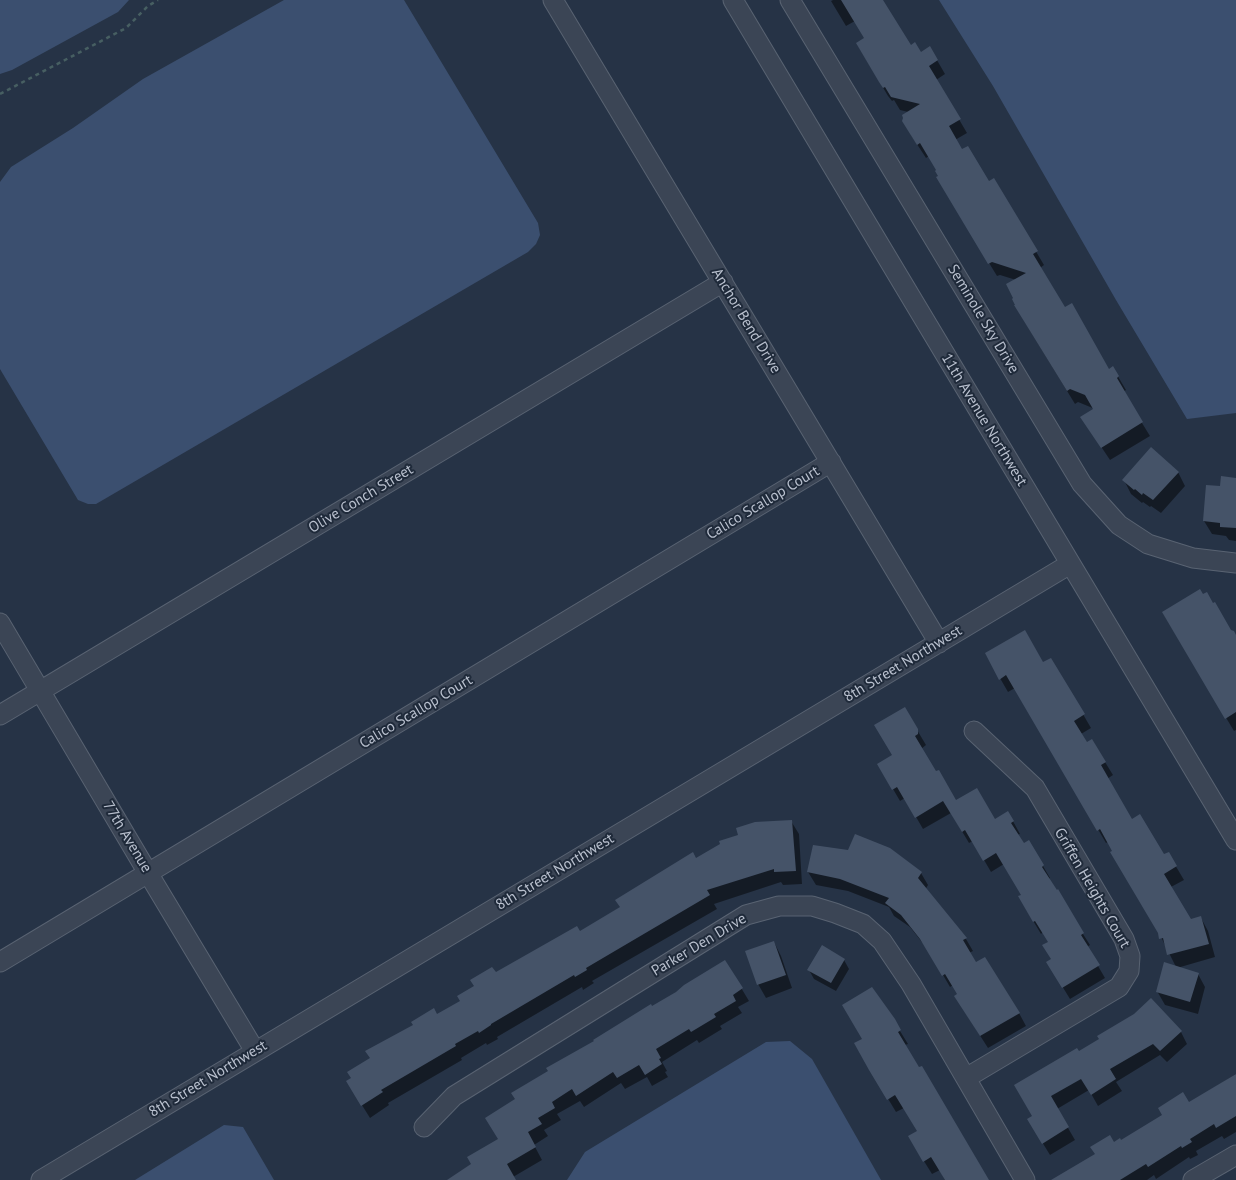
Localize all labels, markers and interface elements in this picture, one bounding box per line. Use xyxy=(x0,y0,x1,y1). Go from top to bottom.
street label: Seminole Sky Drive xyxy=(943,261,1023,377)
street label: Anchor Bend Drive xyxy=(708,265,784,377)
street label: 11th Avenue Northwest xyxy=(937,350,1031,490)
street label: Olive Conch Street xyxy=(305,461,417,537)
street label: Calico Scallop Court xyxy=(703,462,823,544)
street label: 8th Street Northwest xyxy=(841,622,965,706)
street label: Calico Scallop Court xyxy=(356,671,476,753)
street label: 77th Avenue xyxy=(99,798,155,876)
street label: Griffen Heights Court xyxy=(1050,825,1134,951)
street label: 8th Street Northwest xyxy=(493,830,617,914)
street label: Parker Den Drive xyxy=(648,910,750,980)
street label: 8th Street Northwest xyxy=(146,1037,270,1121)

